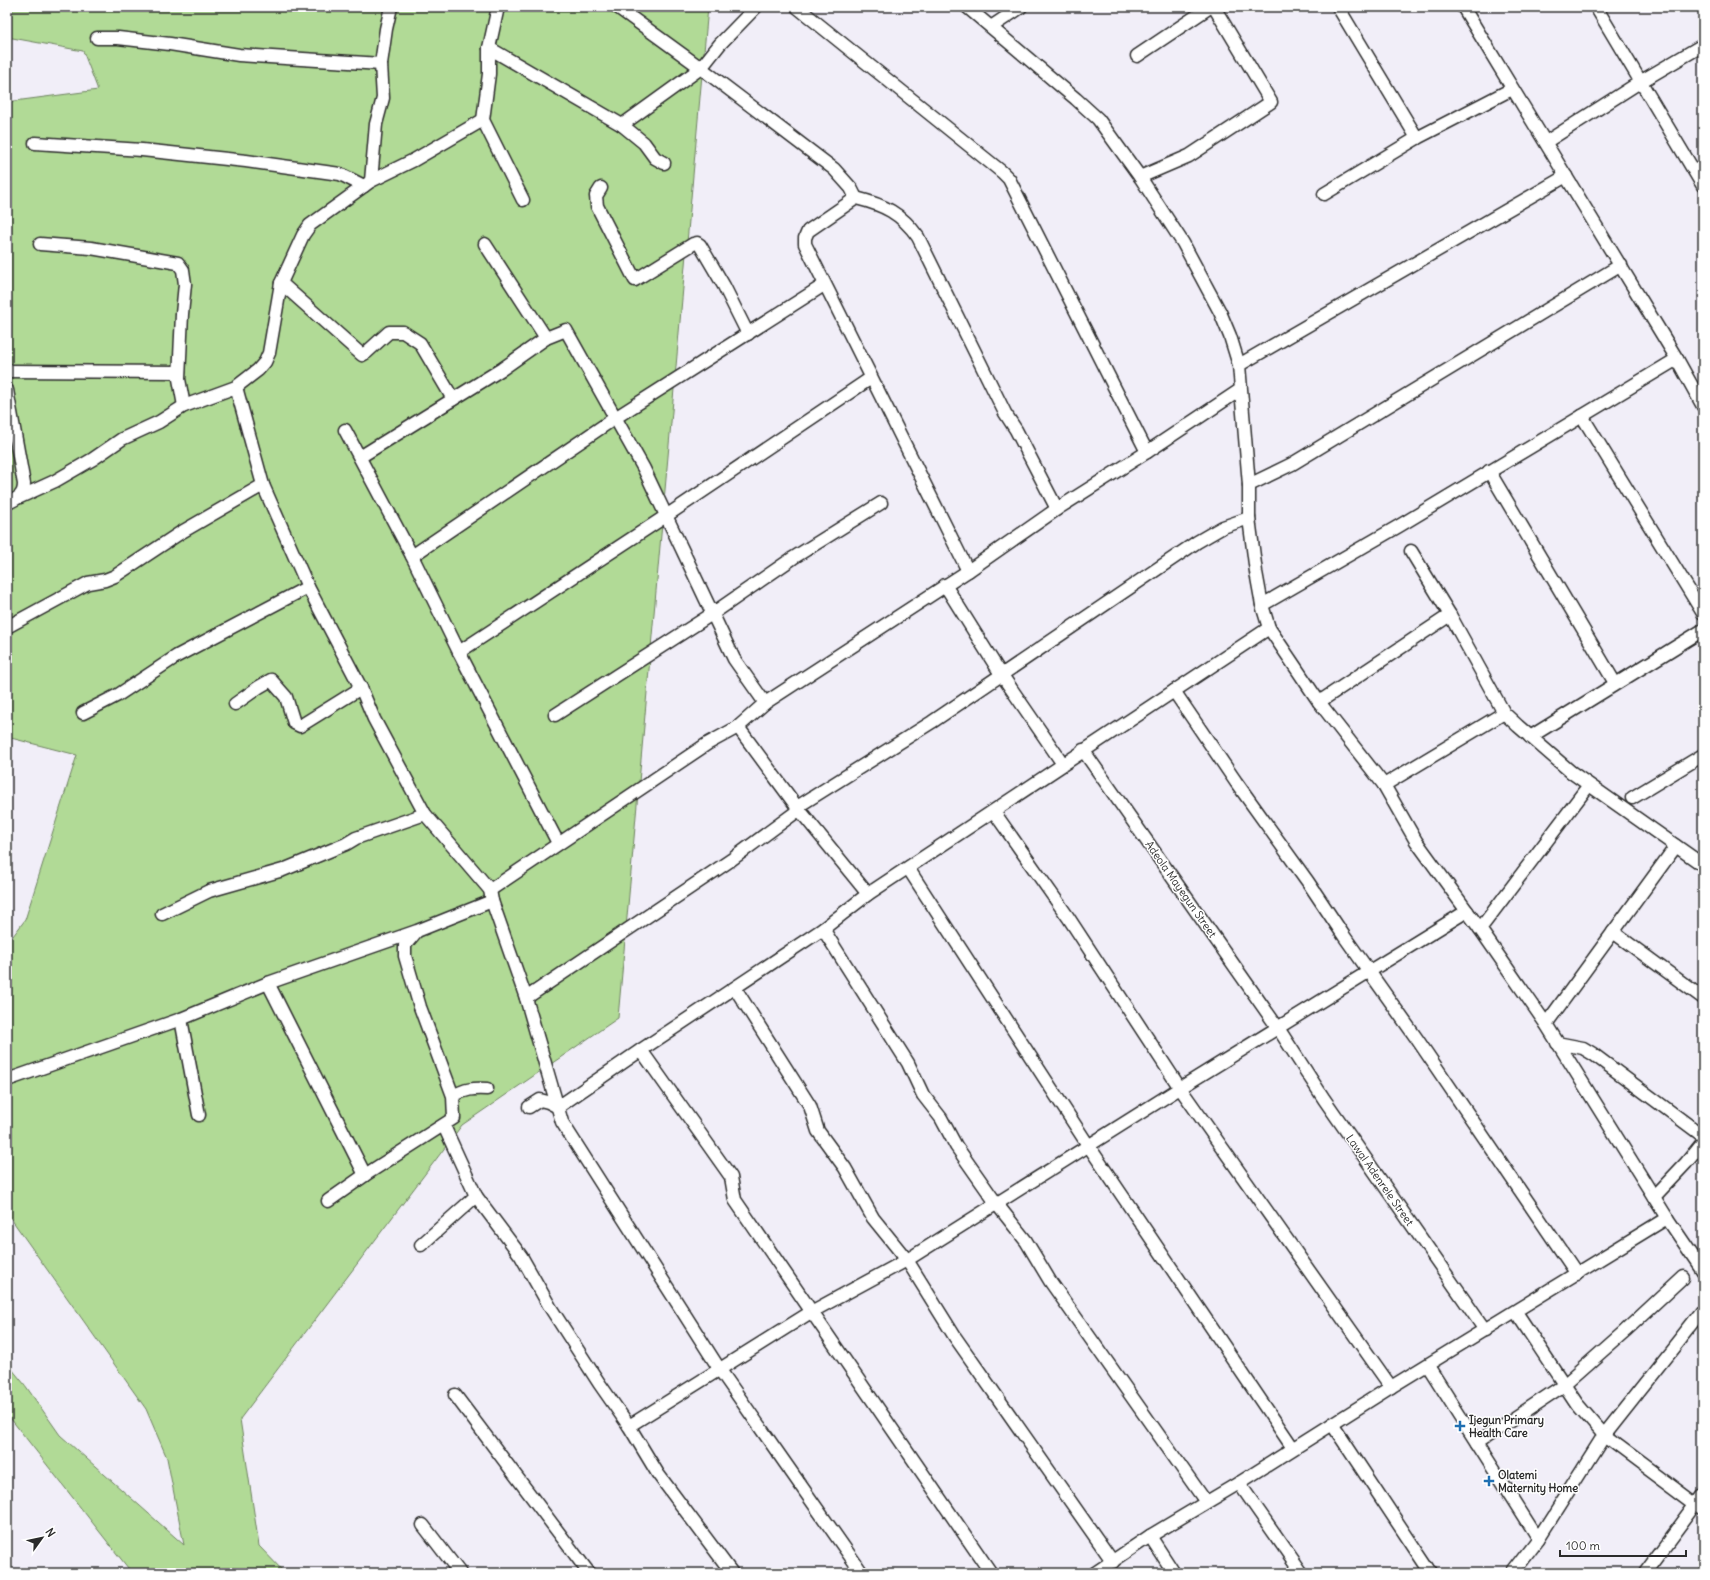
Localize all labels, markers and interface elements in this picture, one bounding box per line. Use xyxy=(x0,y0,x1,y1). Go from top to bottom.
street label: Adeola Mayegun Street xyxy=(1142,838,1220,940)
street label: Lawal Adenrele Street xyxy=(1343,1132,1417,1229)
place label: Ijegun Primary Health Care xyxy=(1469,1413,1544,1440)
marker: Ijegun Primary Health Care xyxy=(1454,1420,1466,1432)
place label: Olatemi Maternity Home xyxy=(1498,1468,1578,1496)
marker: Olatemi Maternity Home xyxy=(1483,1475,1495,1487)
north arrow xyxy=(22,1518,62,1558)
text: N xyxy=(42,1526,58,1540)
scale bar xyxy=(1560,1532,1686,1558)
text: 100 m xyxy=(1566,1538,1600,1553)

